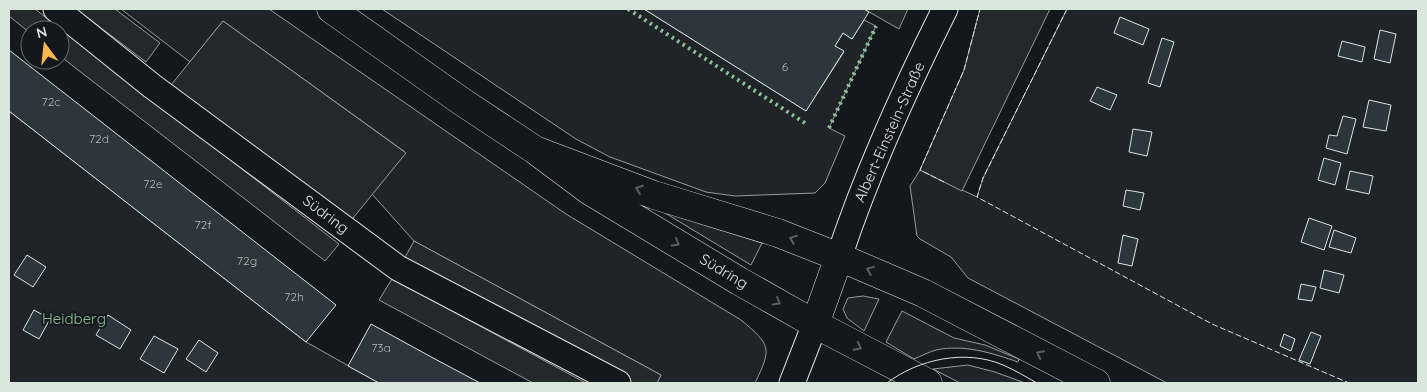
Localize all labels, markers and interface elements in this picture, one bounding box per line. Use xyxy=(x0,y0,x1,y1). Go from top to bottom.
north arrow xyxy=(20,20,70,70)
text: N xyxy=(34,22,49,42)
house number: 6 xyxy=(782,59,789,74)
street label: Albert-Einstein-Straße xyxy=(849,59,929,205)
house number: 72c xyxy=(41,94,61,109)
house number: 72d xyxy=(89,131,109,146)
house number: 72e xyxy=(143,176,163,191)
one-way arrow xyxy=(635,185,643,195)
street label: Südring xyxy=(299,190,353,238)
house number: 72f xyxy=(194,217,212,232)
one-way arrow xyxy=(789,235,798,245)
one-way arrow xyxy=(671,236,680,246)
street label: Südring xyxy=(696,249,752,293)
house number: 72g xyxy=(237,253,257,268)
one-way arrow xyxy=(867,266,875,276)
house number: 72h xyxy=(284,289,304,304)
one-way arrow xyxy=(771,296,780,306)
park label: Heidberg xyxy=(42,309,106,328)
house number: 73a xyxy=(371,340,391,355)
one-way arrow xyxy=(852,340,861,350)
one-way arrow xyxy=(1036,350,1045,360)

